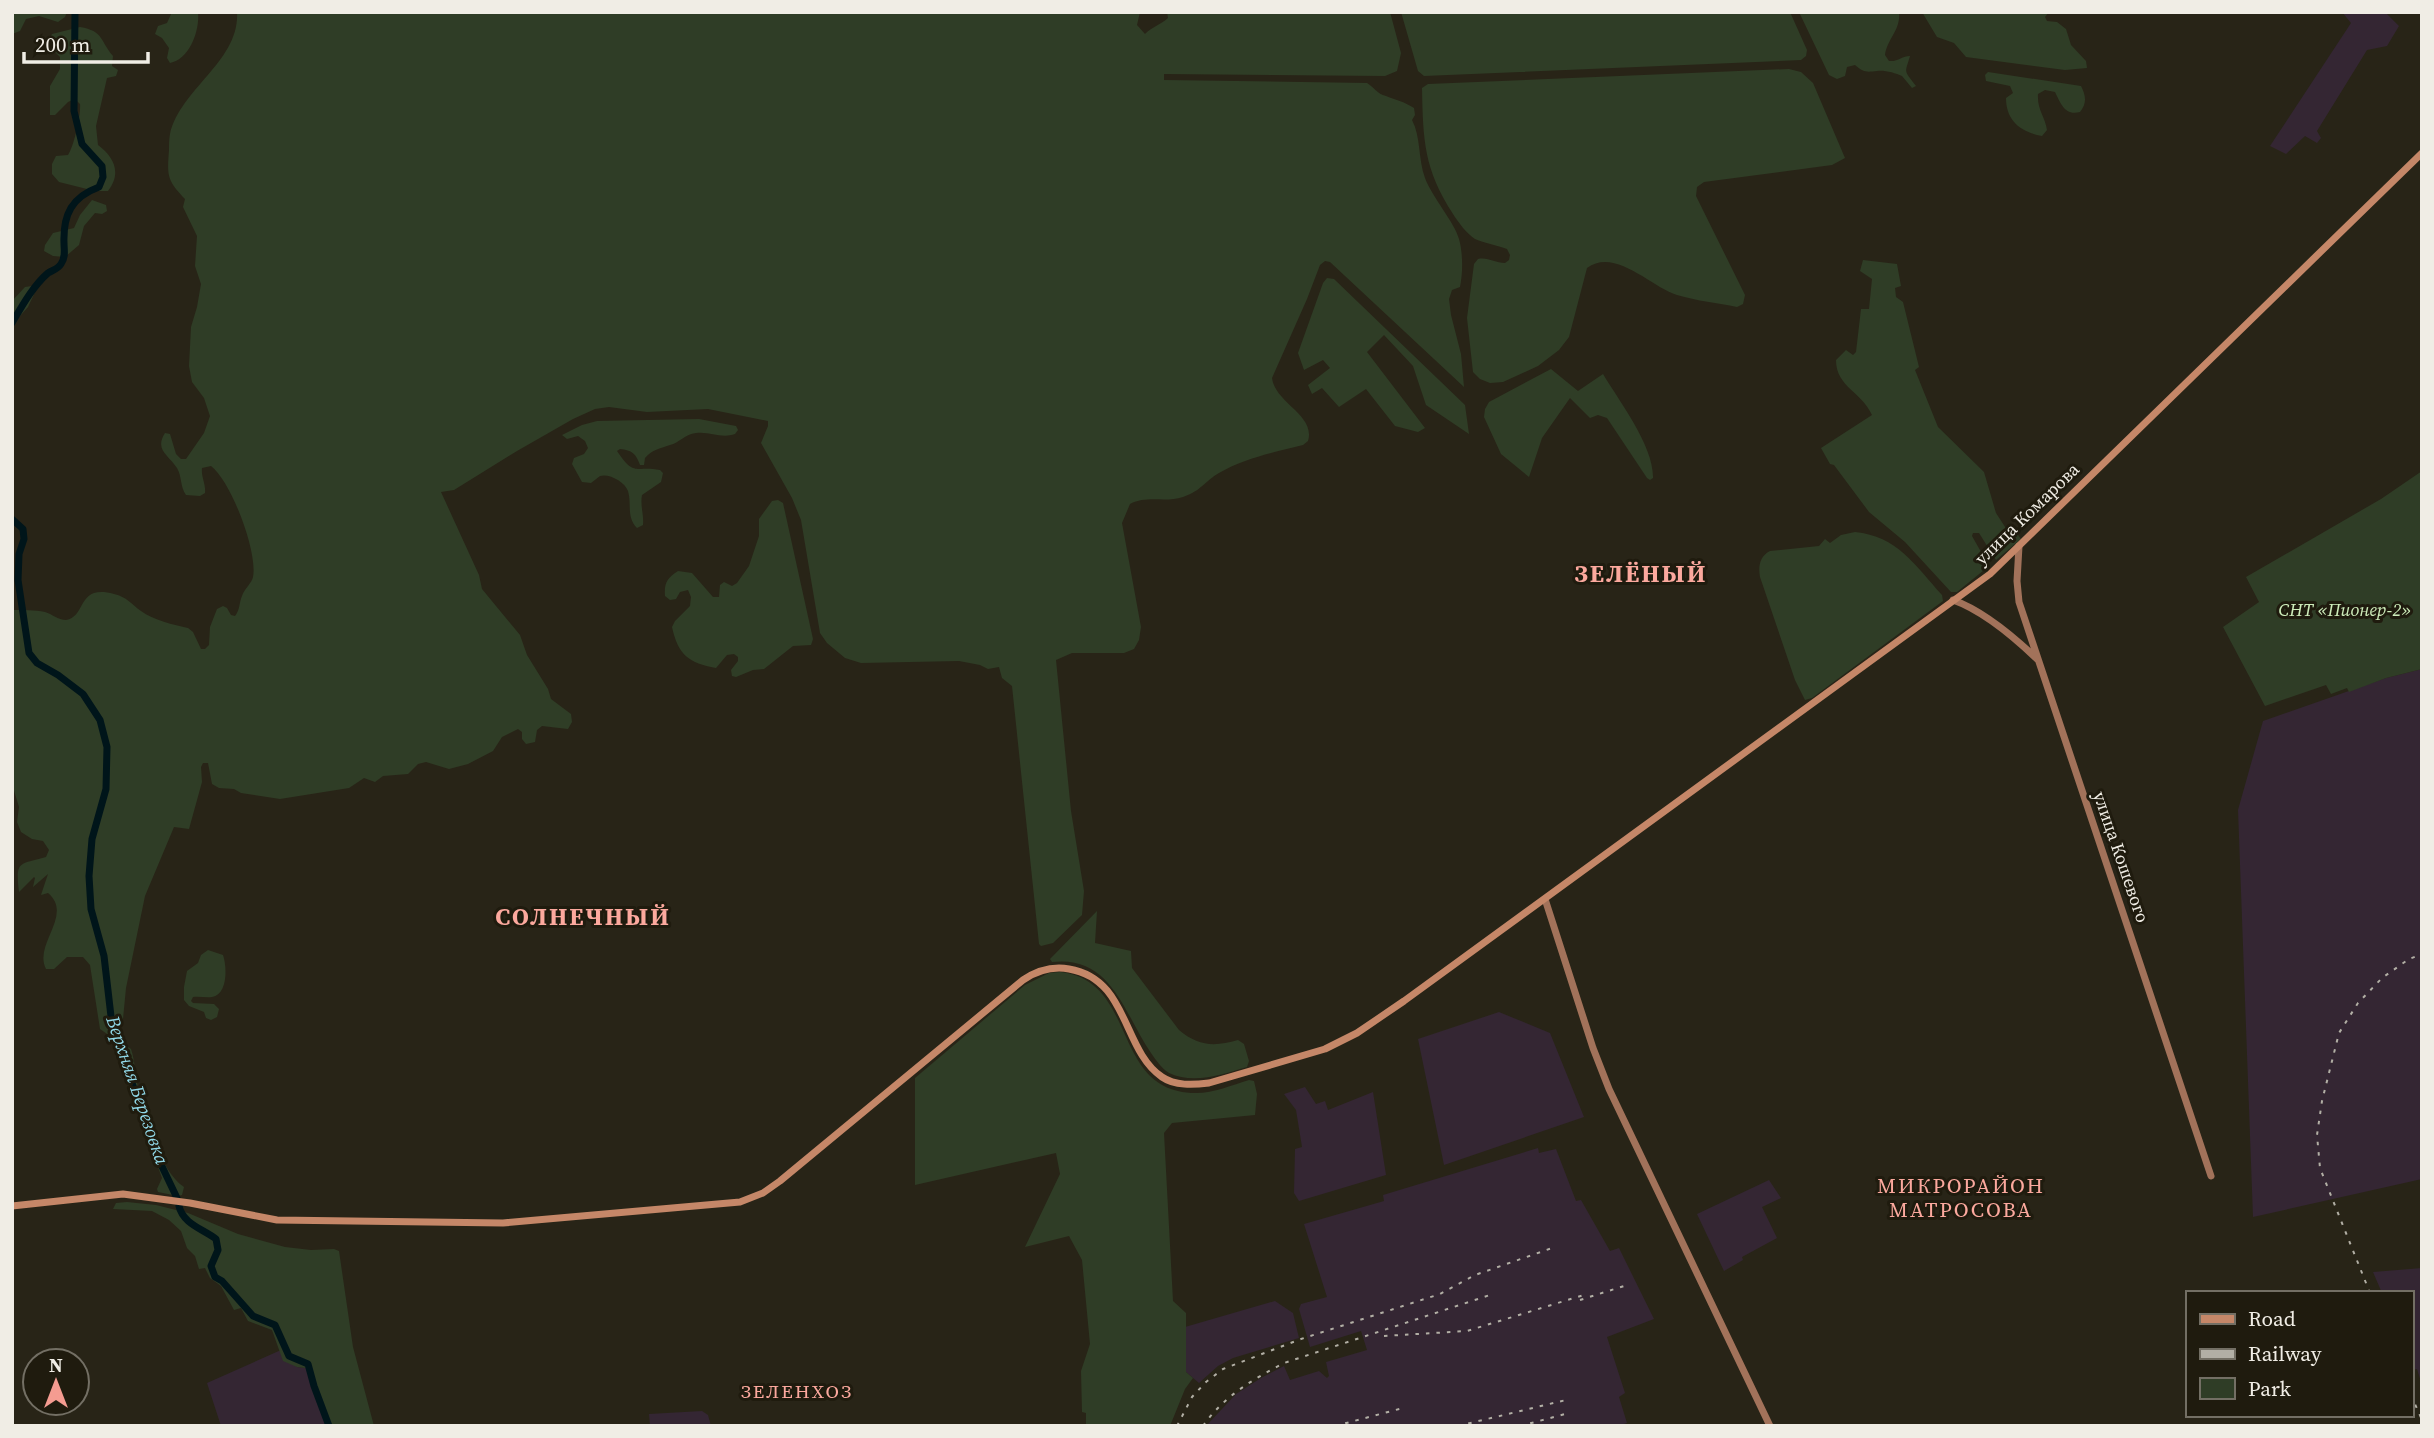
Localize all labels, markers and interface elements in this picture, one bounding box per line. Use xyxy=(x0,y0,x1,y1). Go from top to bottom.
scale bar xyxy=(24,21,149,65)
text: 200 m xyxy=(35,30,90,59)
street label: улица Комарова xyxy=(1969,457,2085,570)
district label: ЗЕЛЁНЫЙ xyxy=(1575,557,1707,590)
park label: СНТ «Пионер-2» xyxy=(2279,597,2411,622)
street label: улица Кошевого xyxy=(2087,788,2156,926)
district label: СОЛНЕЧНЫЙ xyxy=(495,900,671,933)
water label: Верхняя Березовка xyxy=(100,1011,176,1168)
district label: МИКРОРАЙОН МАТРОСОВА xyxy=(1877,1171,2045,1224)
legend xyxy=(2186,1291,2413,1417)
text: Road xyxy=(2248,1304,2296,1333)
text: Railway xyxy=(2248,1339,2322,1368)
north arrow xyxy=(21,1347,91,1417)
text: N xyxy=(49,1352,63,1378)
text: Park xyxy=(2248,1374,2292,1403)
district label: ЗЕЛЕНХОЗ xyxy=(741,1378,853,1404)

